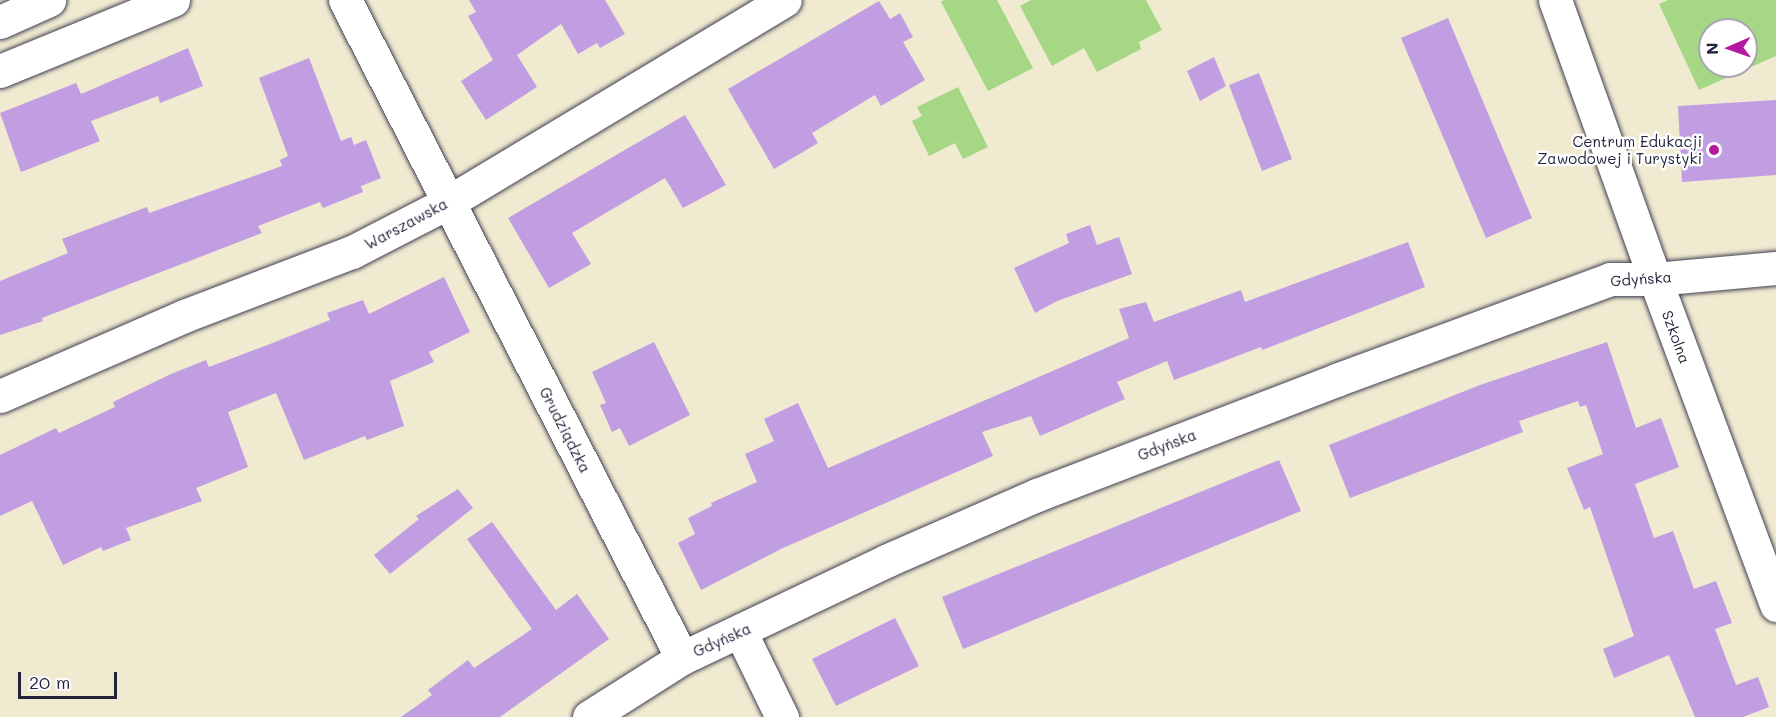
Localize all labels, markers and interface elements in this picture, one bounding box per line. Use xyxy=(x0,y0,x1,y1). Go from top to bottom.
north arrow xyxy=(1698,18,1758,78)
text: N xyxy=(1701,42,1722,55)
place label: Centrum Edukacji Zawodowej i Turystyki xyxy=(1537,132,1702,167)
marker: Centrum Edukacji Zawodowej i Turystyki xyxy=(1707,143,1721,157)
street label: Warszawska xyxy=(361,195,451,253)
street label: Gdyńska xyxy=(1610,268,1672,290)
street label: Szkolna xyxy=(1658,308,1694,366)
street label: Grudziądzka xyxy=(536,384,594,476)
street label: Gdyńska xyxy=(1135,426,1199,464)
street label: Gdyńska xyxy=(690,619,754,661)
scale bar xyxy=(21,660,120,698)
text: 20 m xyxy=(29,670,70,694)

